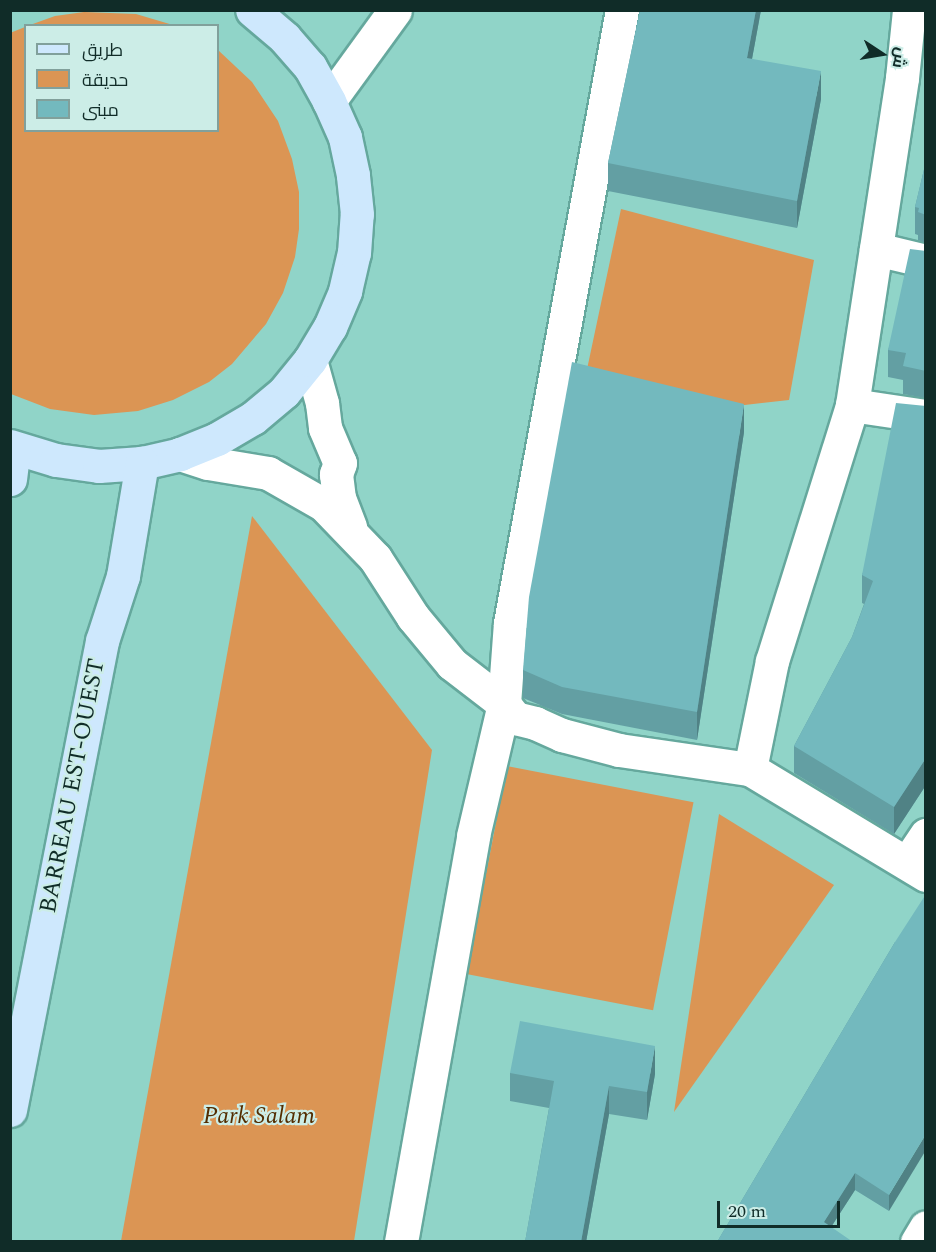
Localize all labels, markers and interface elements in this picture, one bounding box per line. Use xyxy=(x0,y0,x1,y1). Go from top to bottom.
legend xyxy=(24,24,219,132)
north arrow xyxy=(852,24,912,84)
text: طريق xyxy=(82,37,123,64)
text: ش xyxy=(886,45,913,70)
text: حديقة xyxy=(82,67,128,94)
text: مبنى xyxy=(82,97,119,124)
street label: BARREAU EST-OUEST xyxy=(34,656,112,916)
park label: Park Salam xyxy=(203,1103,315,1131)
scale bar xyxy=(720,1189,843,1227)
text: 20 m xyxy=(728,1198,766,1225)

